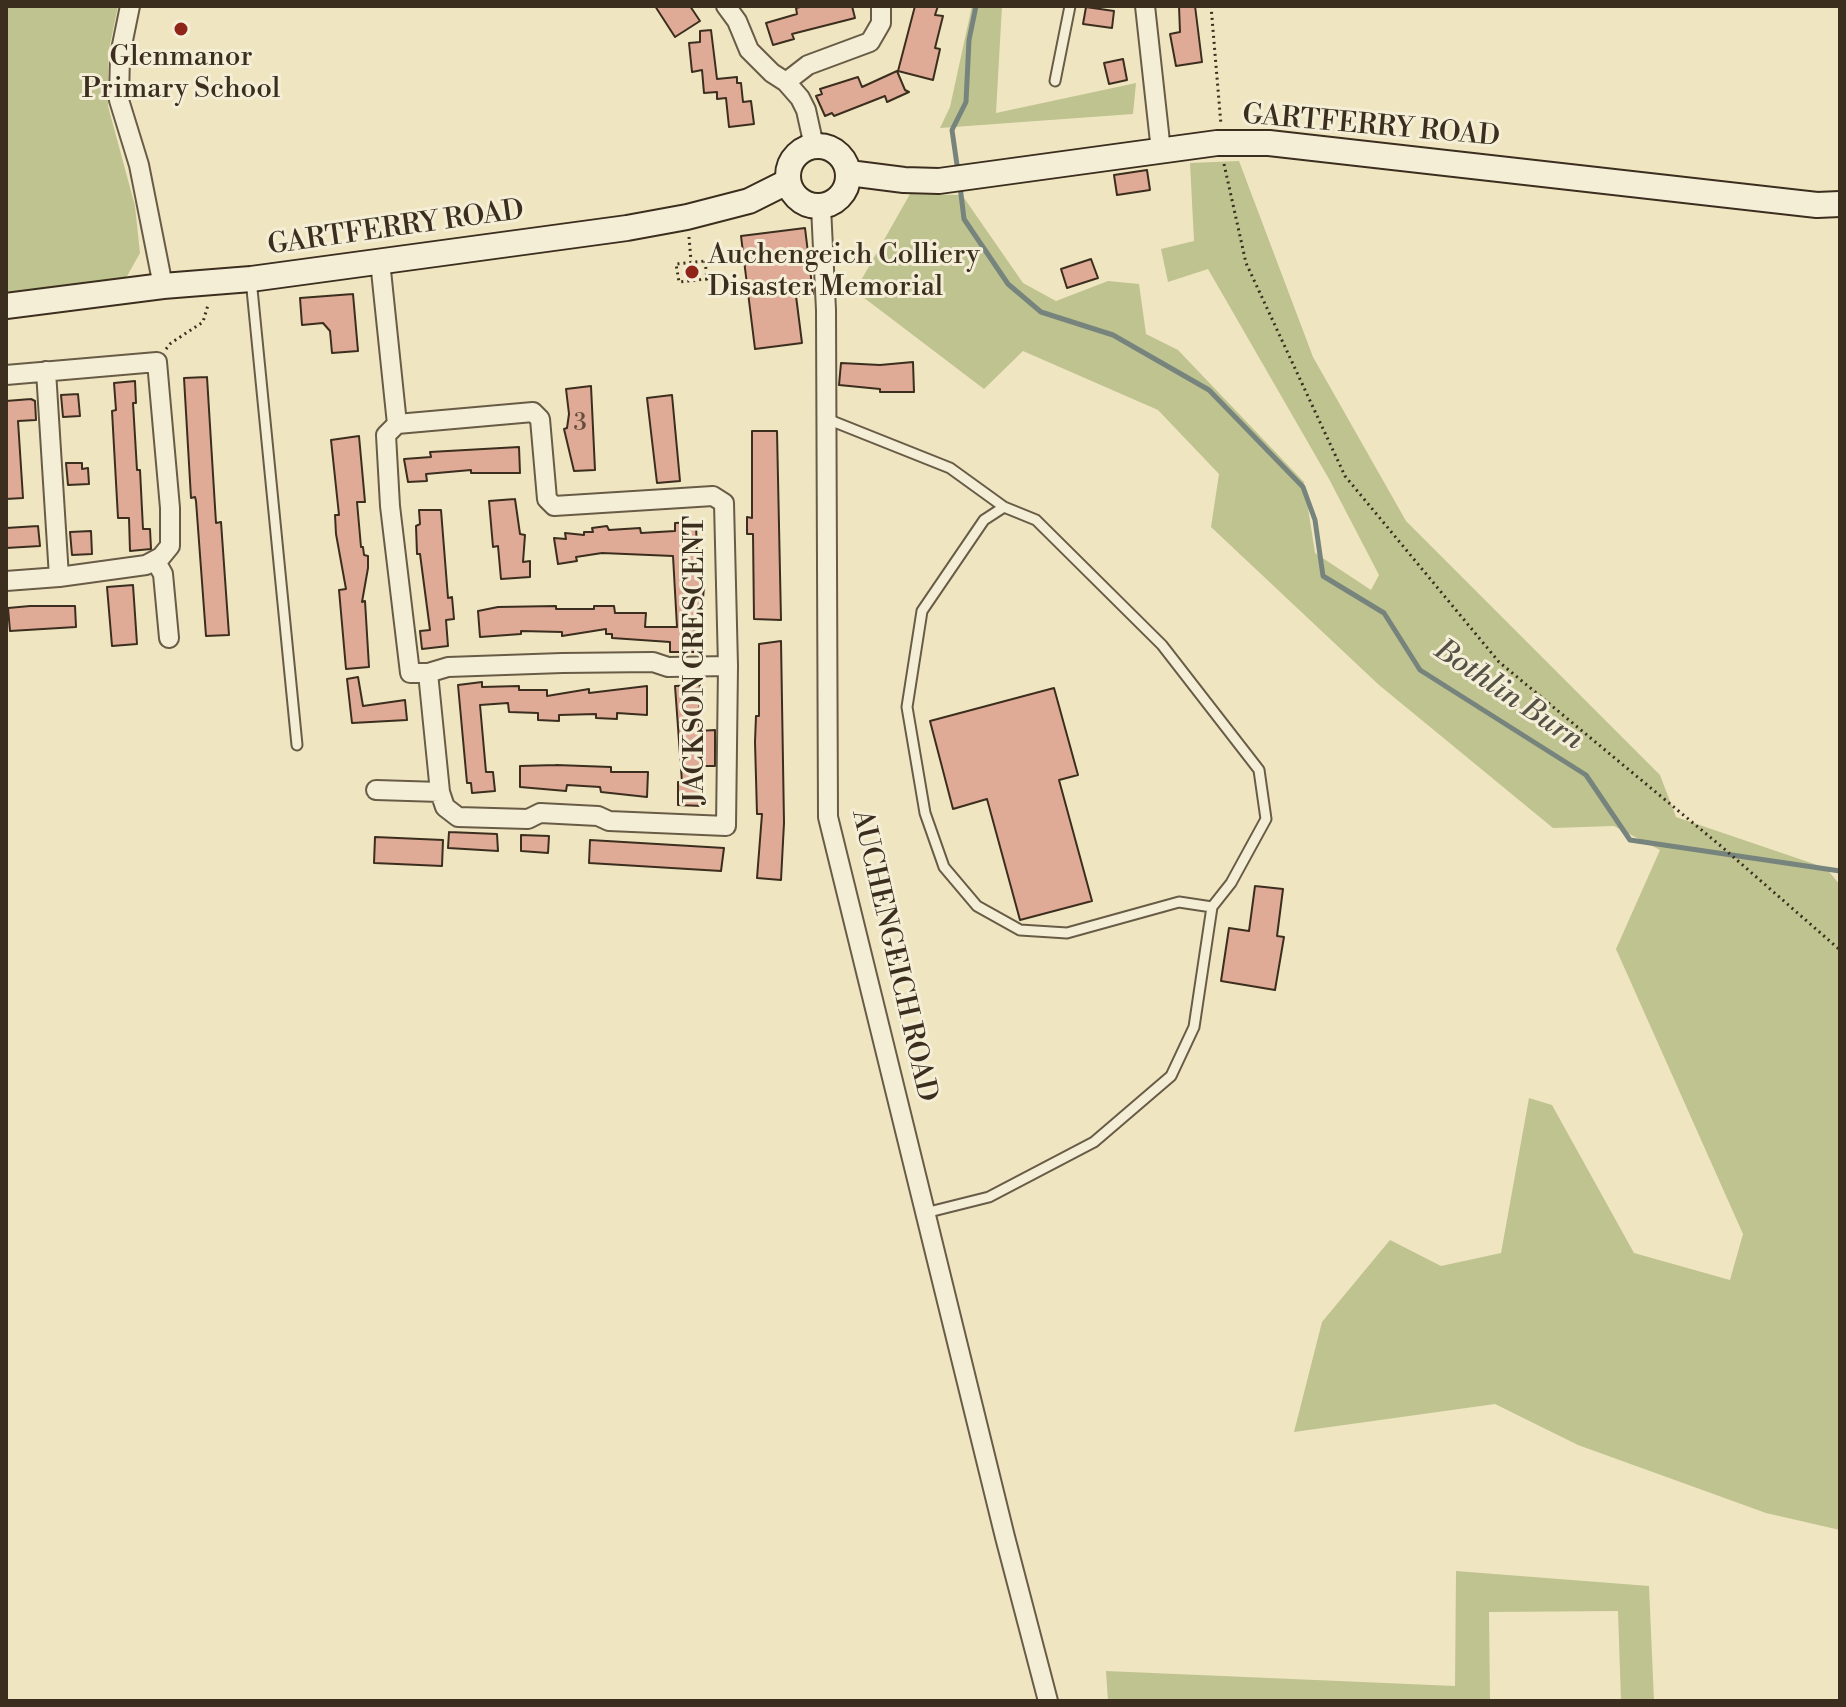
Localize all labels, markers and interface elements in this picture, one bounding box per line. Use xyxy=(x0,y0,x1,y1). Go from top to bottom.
marker: Glenmanor Primary School xyxy=(172,20,190,38)
place label: Glenmanor Primary School xyxy=(82,41,280,107)
street label: GARTFERRY ROAD xyxy=(1241,99,1501,155)
street label: GARTFERRY ROAD xyxy=(266,194,526,264)
place label: Auchengeich Colliery Disaster Memorial xyxy=(708,239,980,305)
marker: Auchengeich Colliery Disaster Memorial xyxy=(683,263,701,281)
house number: 3 xyxy=(573,410,587,438)
street label: JACKSON CRESCENT xyxy=(679,516,713,804)
water label: Bothlin Burn xyxy=(1427,633,1589,759)
street label: AUCHENGEICH ROAD xyxy=(843,807,943,1105)

